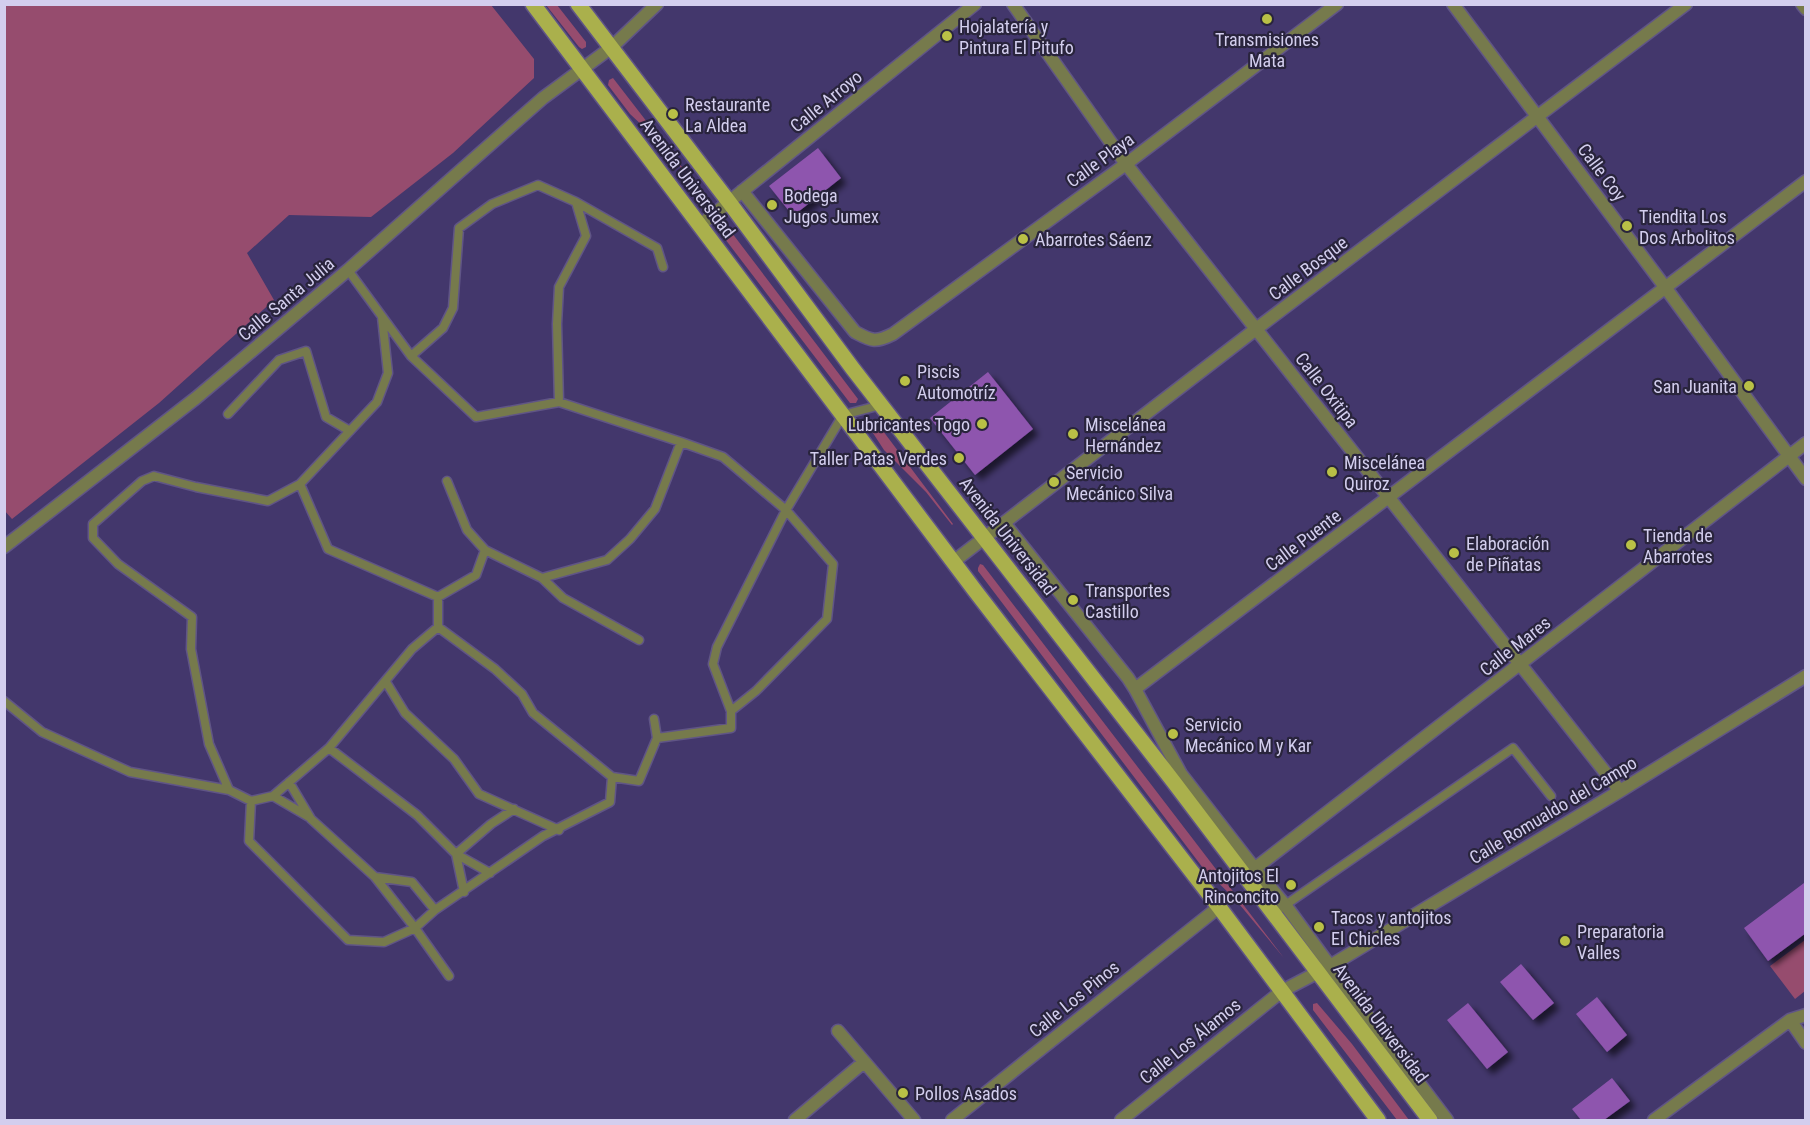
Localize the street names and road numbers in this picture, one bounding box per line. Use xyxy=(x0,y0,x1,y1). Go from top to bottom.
street label: Calle Arroyo xyxy=(786,66,866,136)
street label: Avenida Universidad xyxy=(636,114,740,242)
street label: Calle Playa xyxy=(1062,129,1138,191)
street label: Calle Coy xyxy=(1574,139,1631,205)
street label: Calle Bosque xyxy=(1265,232,1351,304)
street label: Calle Santa Julia xyxy=(234,253,338,345)
street label: Calle Oxitipa xyxy=(1291,348,1363,432)
street label: Avenida Universidad xyxy=(955,473,1061,599)
street label: Calle Puente xyxy=(1261,505,1345,575)
street label: Calle Mares xyxy=(1476,612,1554,680)
street label: Calle Romualdo del Campo xyxy=(1466,752,1640,868)
street label: Calle Los Pinos xyxy=(1025,956,1123,1042)
street label: Avenida Universidad xyxy=(1329,959,1433,1087)
street label: Calle Los Álamos xyxy=(1135,994,1245,1088)

